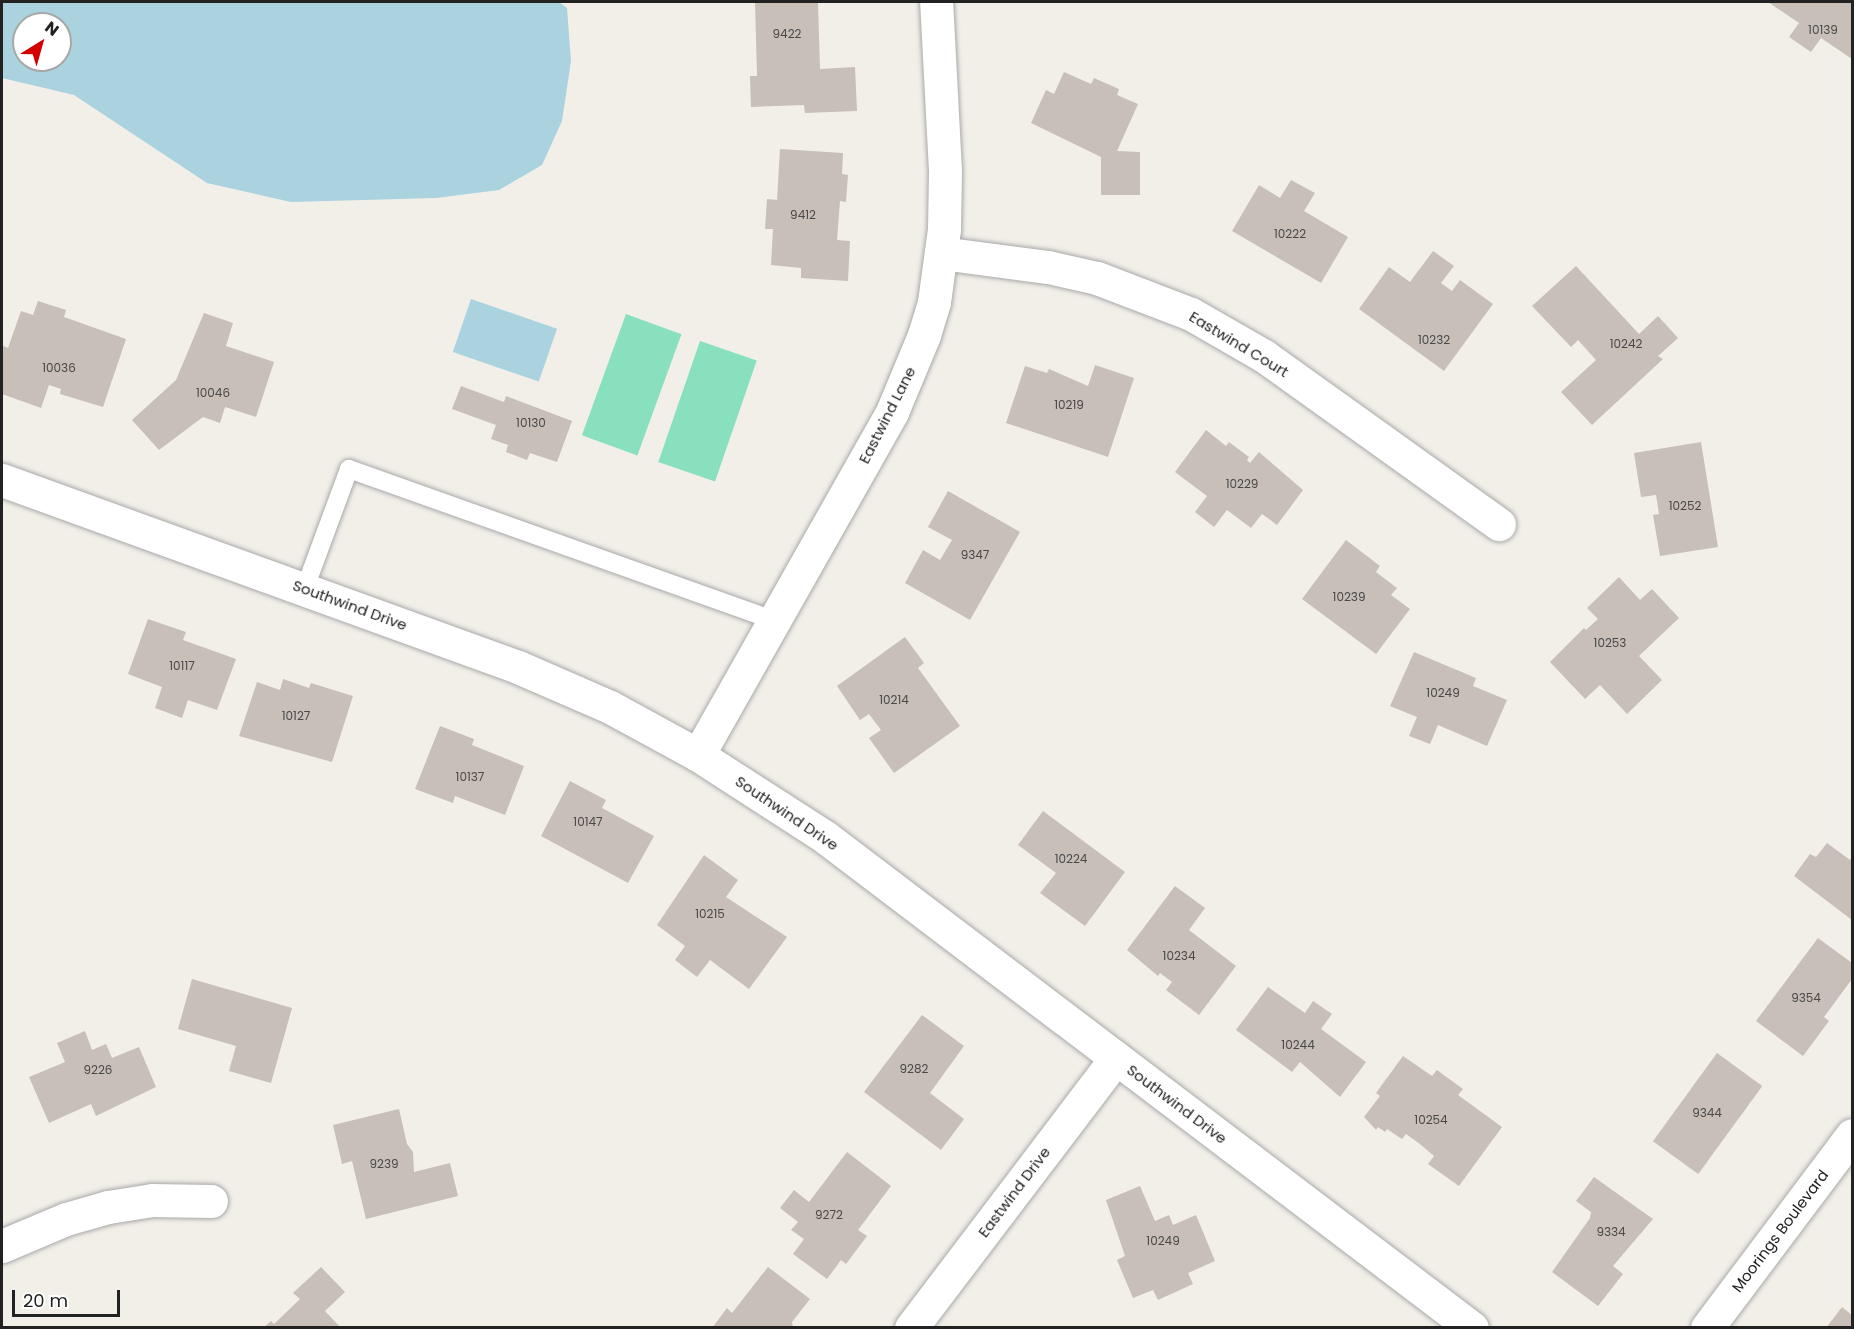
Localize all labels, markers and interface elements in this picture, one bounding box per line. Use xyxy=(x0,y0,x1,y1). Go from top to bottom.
north arrow xyxy=(12,12,72,72)
text: N xyxy=(40,16,64,42)
house number: 10139 xyxy=(1808,23,1838,37)
house number: 9422 xyxy=(773,27,801,41)
house number: 9412 xyxy=(790,208,816,222)
house number: 10222 xyxy=(1274,227,1306,241)
street label: Eastwind Court xyxy=(1186,307,1292,381)
house number: 10232 xyxy=(1418,333,1450,347)
house number: 10242 xyxy=(1610,337,1642,351)
house number: 10036 xyxy=(42,361,76,375)
street label: Eastwind Lane xyxy=(855,364,919,466)
house number: 10046 xyxy=(196,386,230,400)
house number: 10219 xyxy=(1054,398,1084,412)
house number: 10130 xyxy=(516,416,546,430)
house number: 10229 xyxy=(1226,477,1258,491)
house number: 10252 xyxy=(1669,499,1701,513)
house number: 9347 xyxy=(961,548,989,562)
street label: Southwind Drive xyxy=(290,576,410,634)
house number: 10239 xyxy=(1333,590,1365,604)
house number: 10253 xyxy=(1594,636,1626,650)
house number: 10117 xyxy=(169,659,195,673)
house number: 10249 xyxy=(1426,686,1460,700)
house number: 10214 xyxy=(879,693,909,707)
house number: 10127 xyxy=(282,709,310,723)
house number: 10137 xyxy=(456,770,484,784)
street label: Southwind Drive xyxy=(732,772,842,854)
house number: 10147 xyxy=(573,815,603,829)
house number: 10224 xyxy=(1055,852,1087,866)
house number: 10215 xyxy=(695,907,725,921)
house number: 10234 xyxy=(1163,949,1195,963)
house number: 9354 xyxy=(1791,991,1821,1005)
house number: 10244 xyxy=(1281,1038,1315,1052)
street label: Southwind Drive xyxy=(1124,1061,1230,1147)
house number: 9282 xyxy=(900,1062,928,1076)
house number: 9226 xyxy=(84,1063,112,1077)
house number: 9344 xyxy=(1692,1106,1722,1120)
house number: 10254 xyxy=(1414,1113,1448,1127)
street label: Eastwind Drive xyxy=(974,1143,1054,1241)
house number: 9239 xyxy=(369,1157,399,1171)
street label: Moorings Boulevard xyxy=(1728,1166,1832,1296)
house number: 9272 xyxy=(815,1208,843,1222)
house number: 9334 xyxy=(1596,1225,1626,1239)
house number: 10249 xyxy=(1146,1234,1180,1248)
scale bar xyxy=(15,1278,123,1316)
text: 20 m xyxy=(23,1288,68,1313)

